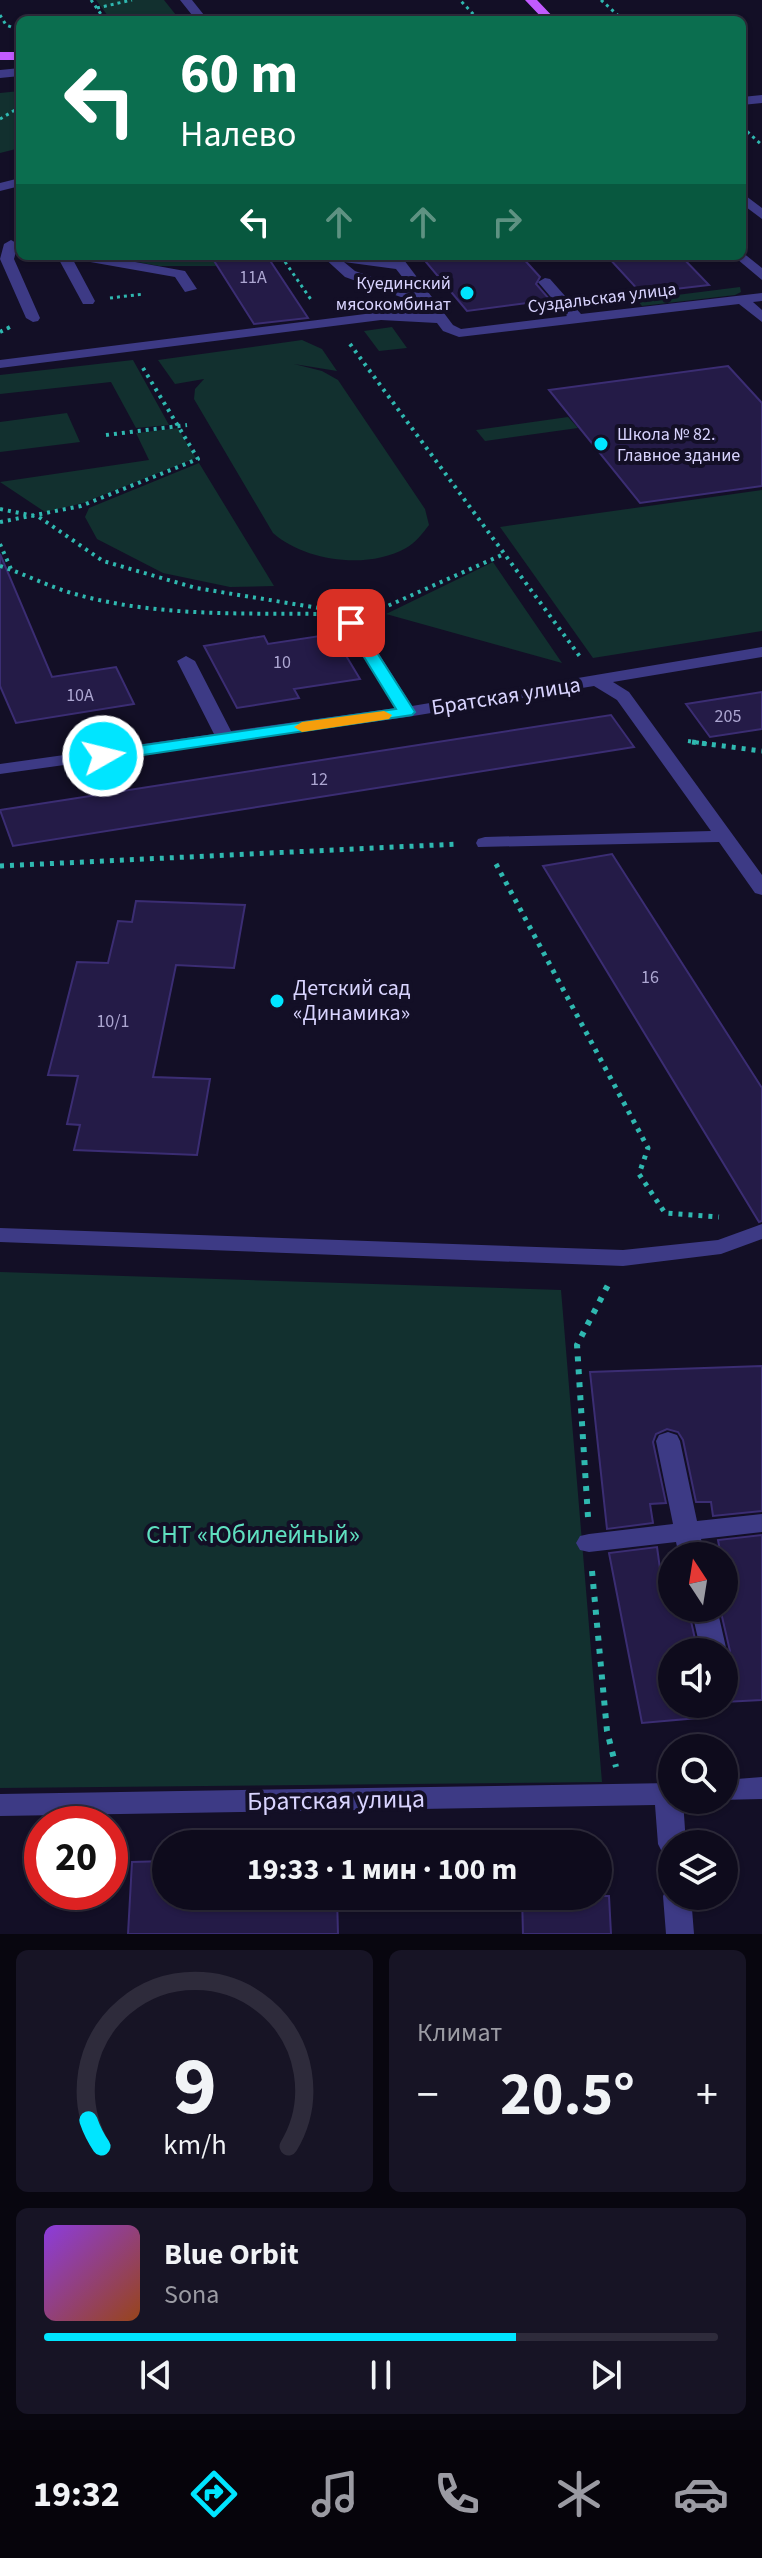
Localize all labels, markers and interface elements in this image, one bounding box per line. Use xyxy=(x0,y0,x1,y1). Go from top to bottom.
text: 60 m xyxy=(180,35,298,114)
icon: left xyxy=(48,48,152,152)
text: Налево xyxy=(180,109,296,160)
icon: left xyxy=(233,200,277,244)
icon: ahead xyxy=(317,200,361,244)
icon: ahead xyxy=(401,200,445,244)
icon: right xyxy=(485,200,529,244)
house number: 11А xyxy=(239,265,267,290)
place label: Куединский мясокомбинат xyxy=(336,271,451,317)
street label: Суздальская улица xyxy=(526,276,678,320)
marker: Куединский мясокомбинат xyxy=(458,284,476,302)
place label: Школа № 82. Главное здание xyxy=(617,422,740,468)
marker: Школа № 82. Главное здание xyxy=(592,435,610,453)
pin xyxy=(317,589,385,657)
icon: arrive xyxy=(329,601,373,645)
house number: 10 xyxy=(273,650,291,675)
street label: Братская улица xyxy=(429,668,583,724)
house number: 10А xyxy=(66,683,94,708)
house number: 205 xyxy=(715,704,741,729)
position arrow xyxy=(61,714,145,798)
house number: 12 xyxy=(310,767,328,792)
house number: 16 xyxy=(641,965,659,990)
place label: Детский сад «Динамика» xyxy=(293,972,411,1029)
marker: Детский сад «Динамика» xyxy=(268,992,286,1010)
house number: 10/1 xyxy=(96,1009,130,1034)
park label: СНТ «Юбилейный» xyxy=(146,1516,360,1553)
north arrow xyxy=(658,1542,738,1622)
map controls xyxy=(658,1542,738,1910)
button: sound xyxy=(658,1638,738,1718)
button: search xyxy=(658,1734,738,1814)
street label: Братская улица xyxy=(247,1780,425,1820)
speed limit sign: 20 xyxy=(24,1806,128,1910)
button: layers xyxy=(658,1830,738,1910)
text: 19:33 · 1 мин · 100 m xyxy=(247,1848,517,1891)
text: Климат xyxy=(417,2014,502,2051)
text: 9 xyxy=(173,2028,216,2146)
text: 20.5° xyxy=(500,2053,635,2138)
text: − xyxy=(417,2064,439,2127)
text: + xyxy=(696,2064,718,2127)
text: km/h xyxy=(163,2125,226,2165)
text: Blue Orbit xyxy=(164,2233,299,2276)
text: Sona xyxy=(164,2276,219,2313)
icon: previous xyxy=(134,2353,178,2397)
icon: pause xyxy=(359,2353,403,2397)
icon: next xyxy=(584,2353,628,2397)
icon: directions xyxy=(186,2466,242,2522)
icon: music xyxy=(307,2466,363,2522)
icon: phone xyxy=(429,2466,485,2522)
icon: climate xyxy=(551,2466,607,2522)
icon: car xyxy=(673,2466,729,2522)
text: 19:32 xyxy=(33,2469,120,2520)

